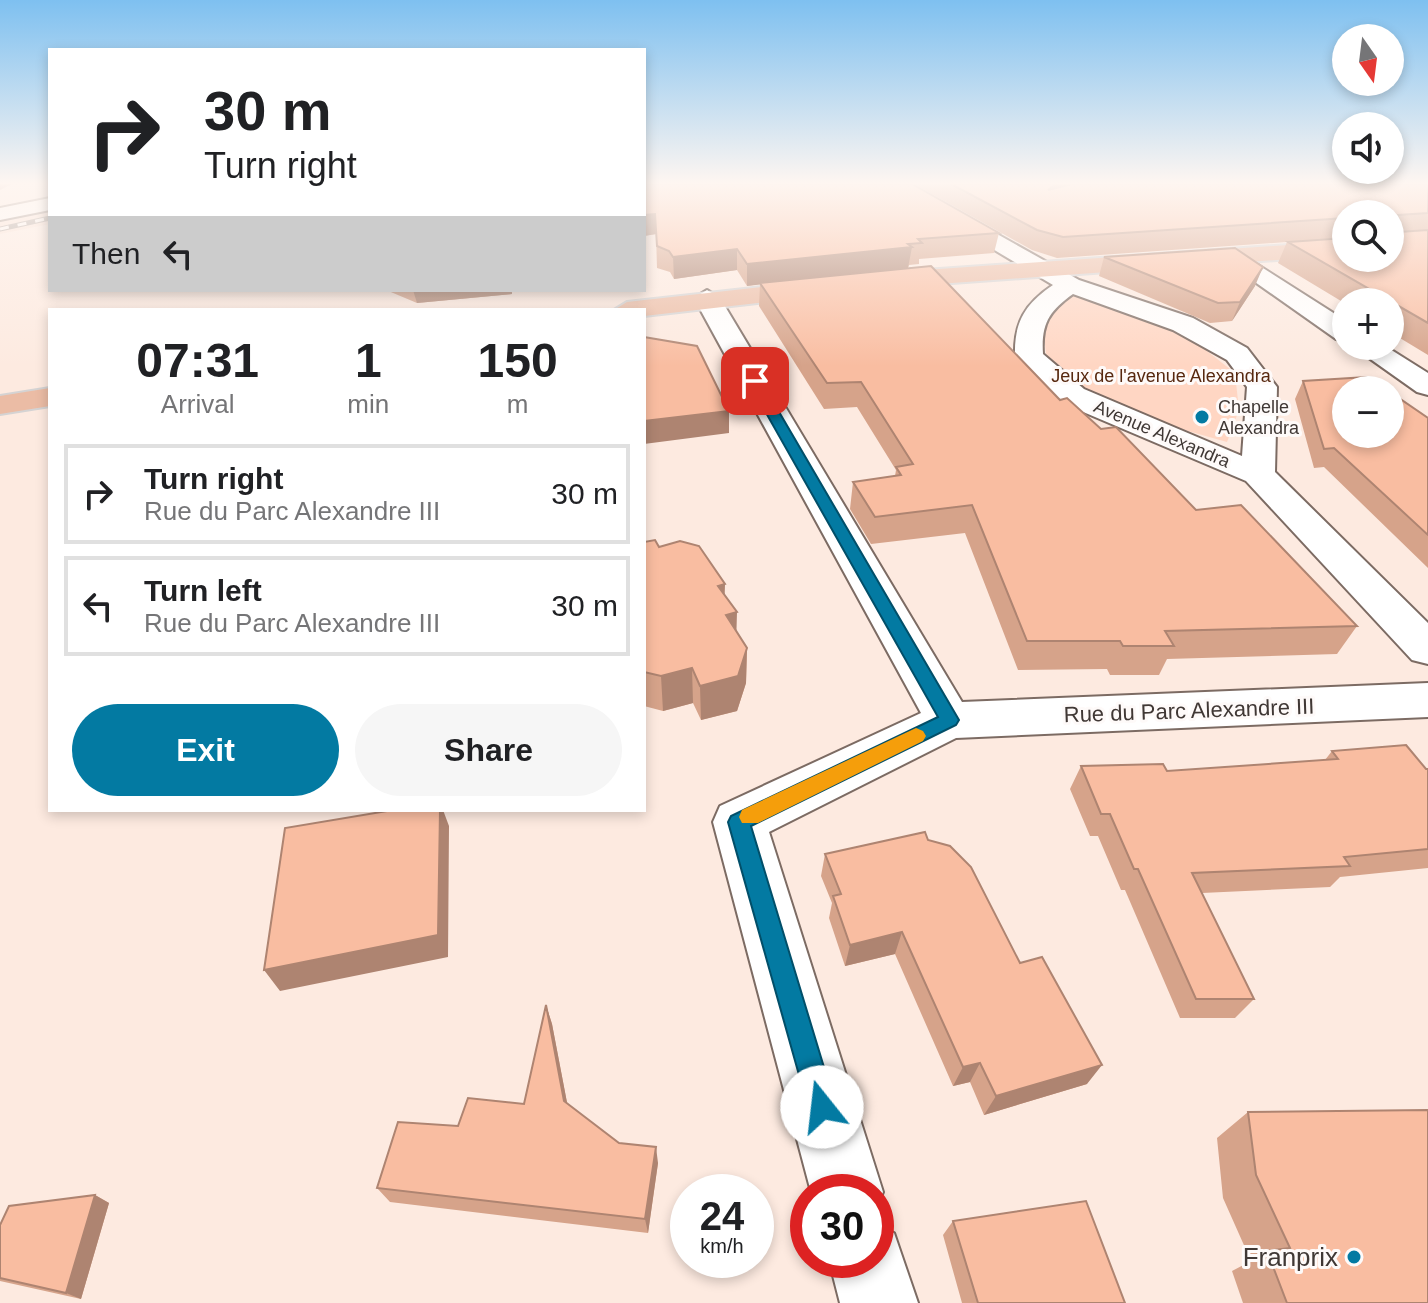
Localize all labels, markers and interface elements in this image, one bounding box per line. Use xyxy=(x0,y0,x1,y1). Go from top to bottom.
north arrow xyxy=(1332,24,1404,96)
map controls xyxy=(1332,24,1404,448)
text: 30 m xyxy=(204,79,332,142)
icon: right xyxy=(72,80,176,184)
button: sound xyxy=(1332,112,1404,184)
text: Turn right xyxy=(204,145,357,186)
button: search xyxy=(1332,200,1404,272)
icon: left xyxy=(156,232,200,276)
text: Then xyxy=(72,237,140,270)
button: + xyxy=(1332,288,1404,360)
text: 07:31 xyxy=(136,334,259,387)
text: 1 xyxy=(355,334,382,387)
text: 150 xyxy=(478,334,558,387)
pin xyxy=(721,347,789,415)
icon: arrive xyxy=(733,359,777,403)
park label: Jeux de l'avenue Alexandra xyxy=(1051,366,1272,386)
button: − xyxy=(1332,376,1404,448)
text: Arrival xyxy=(161,389,235,419)
text: min xyxy=(347,389,389,419)
text: m xyxy=(507,389,528,419)
street label: Avenue Alexandra xyxy=(1091,396,1234,472)
place label: Chapelle Alexandra xyxy=(1218,397,1300,438)
marker: Chapelle Alexandra xyxy=(1193,408,1211,426)
text: Turn right xyxy=(144,462,283,495)
icon: right xyxy=(76,472,120,516)
text: 30 m xyxy=(551,477,618,510)
text: Rue du Parc Alexandre III xyxy=(144,496,440,526)
text: Turn left xyxy=(144,574,262,607)
icon: left xyxy=(76,584,120,628)
text: 30 m xyxy=(551,589,618,622)
text: Rue du Parc Alexandre III xyxy=(144,608,440,638)
street label: Rue du Parc Alexandre III xyxy=(1063,694,1315,727)
button: Exit xyxy=(72,704,339,796)
button: Share xyxy=(355,704,622,796)
position arrow xyxy=(780,1065,864,1149)
speed limit sign: 30 xyxy=(790,1174,894,1278)
text: 24 xyxy=(700,1194,744,1238)
text: km/h xyxy=(700,1235,744,1257)
place label: Franprix xyxy=(1243,1242,1338,1272)
marker: Franprix xyxy=(1345,1248,1363,1266)

